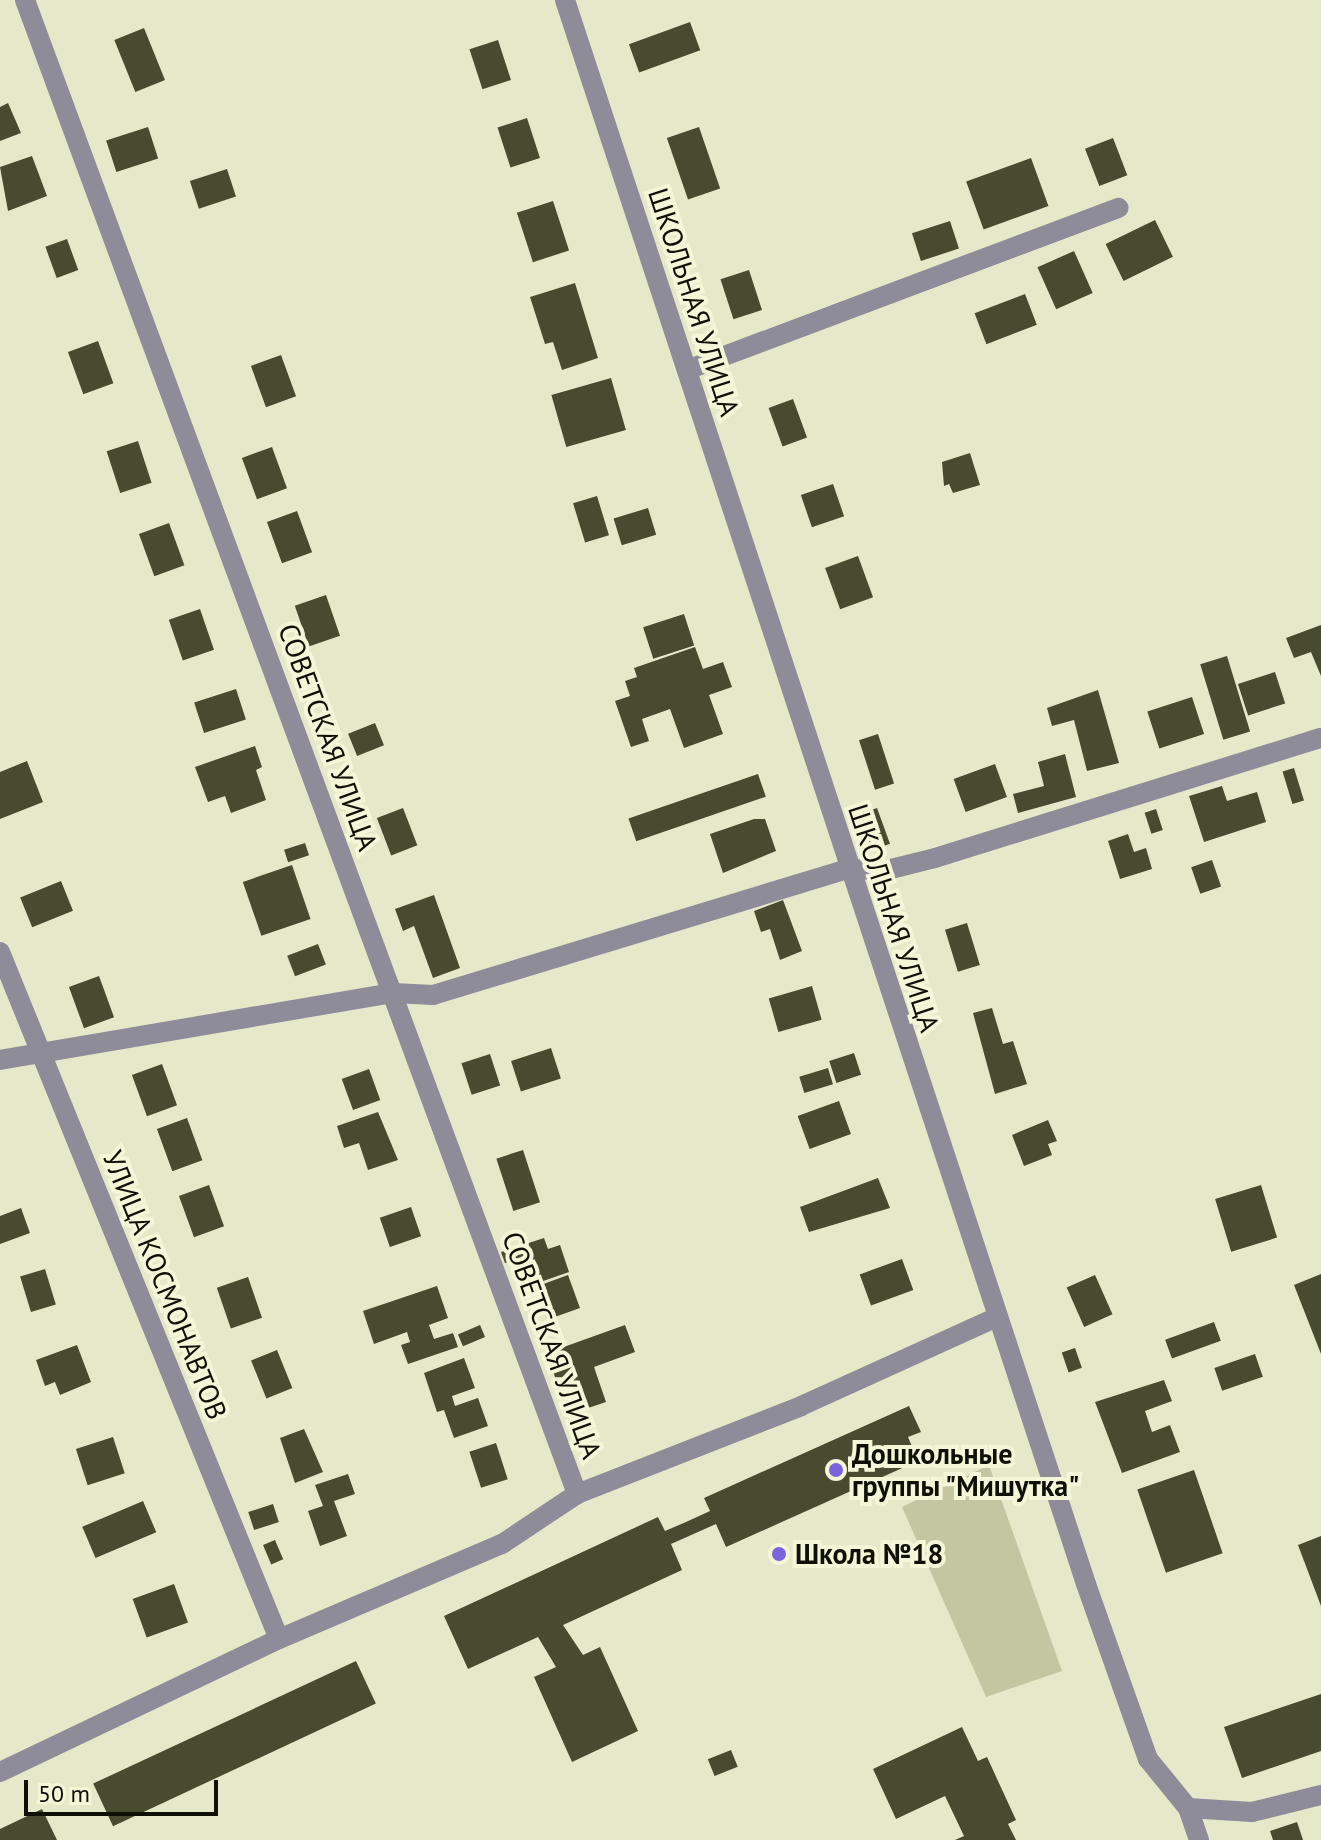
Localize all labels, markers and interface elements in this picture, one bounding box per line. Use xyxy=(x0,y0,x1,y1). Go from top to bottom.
street label: ШКОЛЬНАЯ УЛИЦА xyxy=(641,183,747,421)
street label: СОВЕТСКАЯ УЛИЦА xyxy=(271,619,385,855)
street label: ШКОЛЬНАЯ УЛИЦА xyxy=(841,799,947,1037)
street label: УЛИЦА КОСМОНАВТОВ xyxy=(96,1145,234,1425)
street label: СОВЕТСКАЯ УЛИЦА xyxy=(495,1227,609,1463)
place label: Дошкольные группы "Мишутка" xyxy=(852,1437,1082,1503)
marker: Дошкольные группы "Мишутка" xyxy=(827,1461,845,1479)
place label: Школа №18 xyxy=(795,1537,943,1571)
marker: Школа №18 xyxy=(770,1545,788,1563)
scale bar xyxy=(28,1764,222,1814)
text: 50 m xyxy=(38,1778,90,1809)

